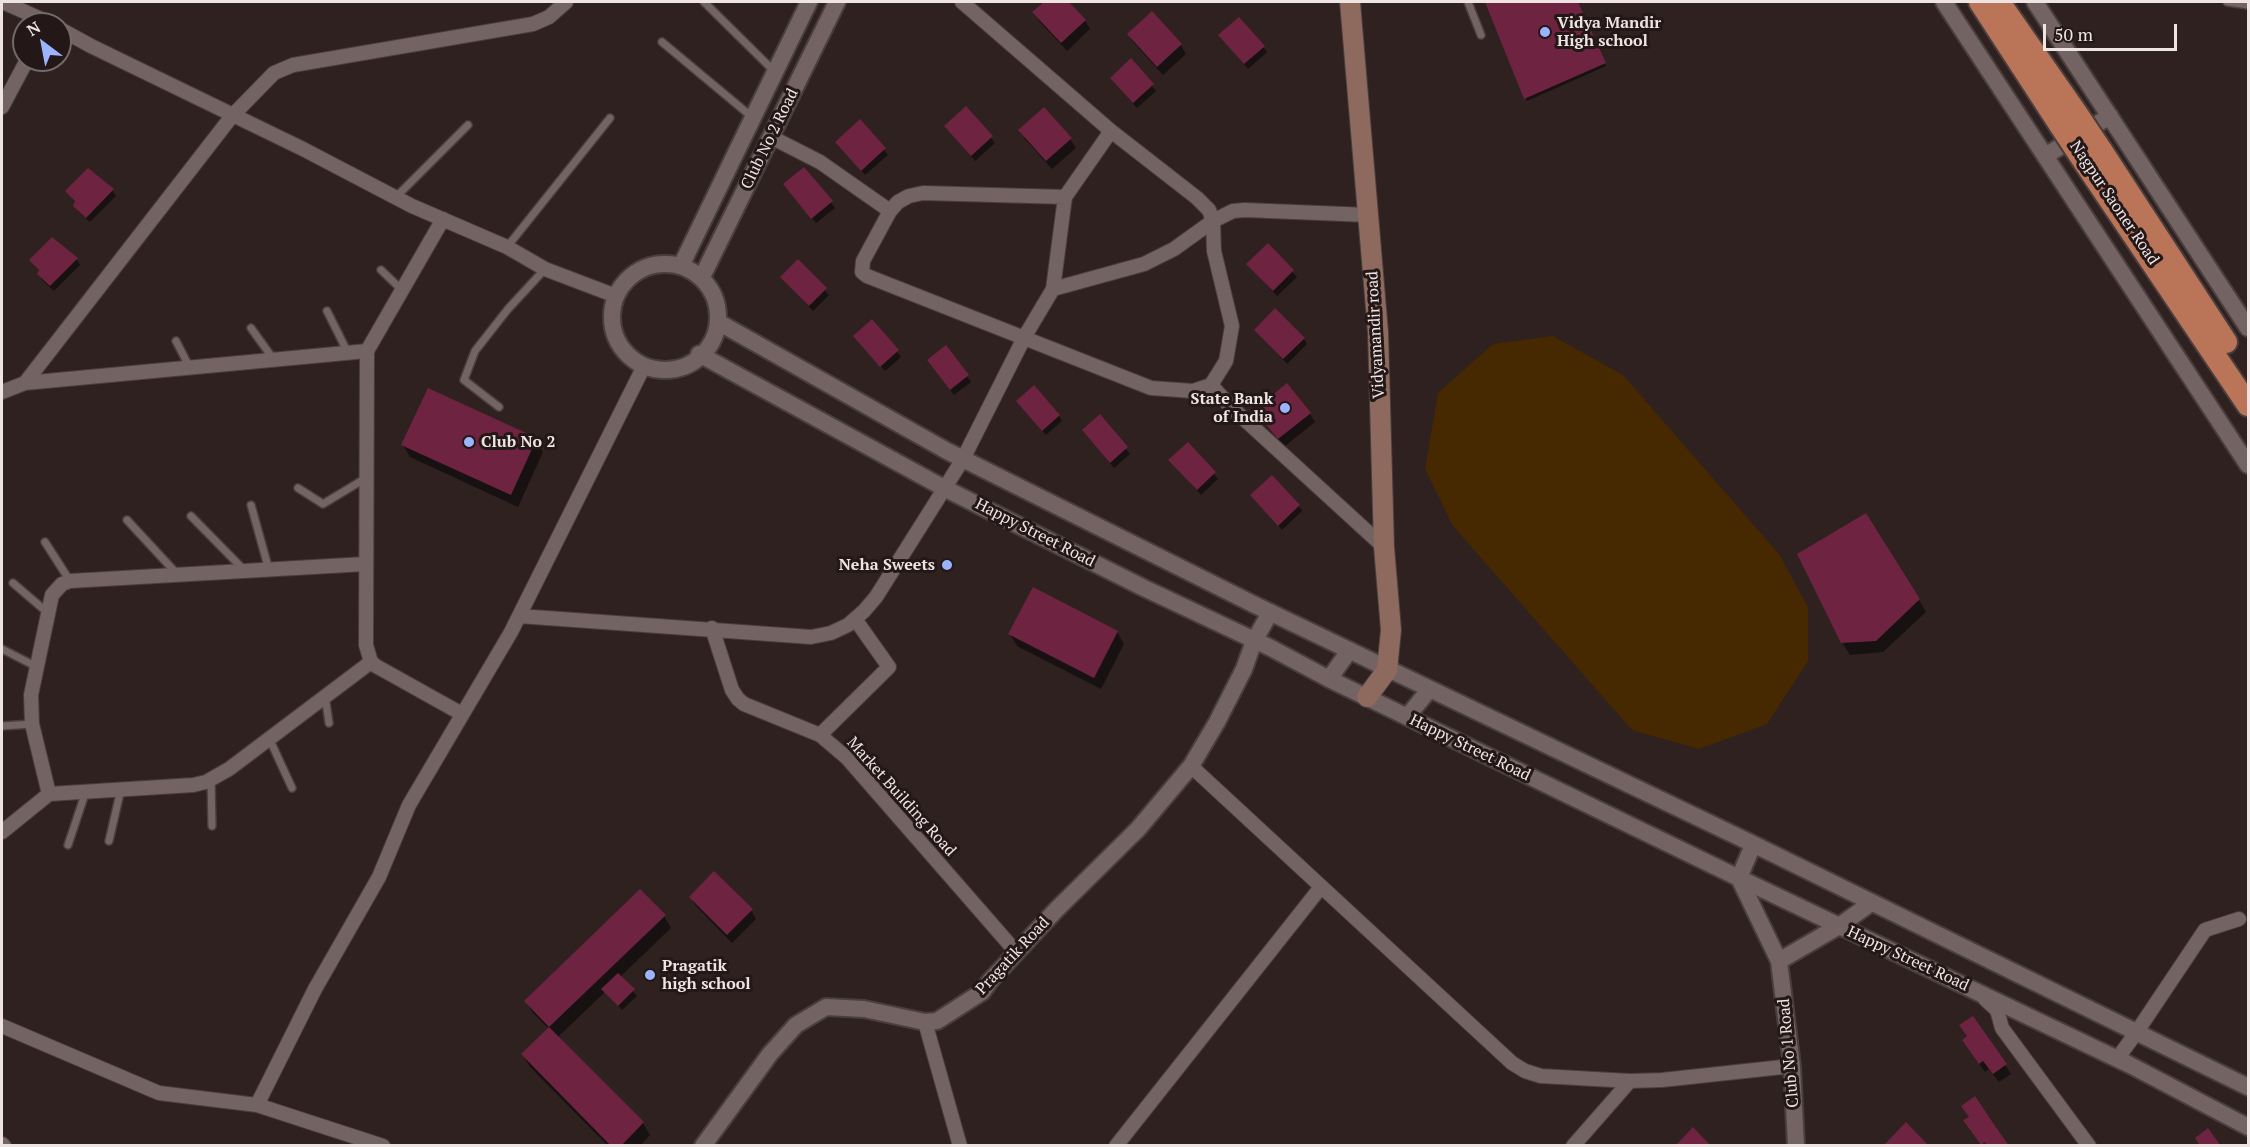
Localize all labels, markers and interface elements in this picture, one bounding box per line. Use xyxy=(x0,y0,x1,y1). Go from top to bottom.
north arrow xyxy=(12,12,72,72)
scale bar xyxy=(2046,12,2180,50)
place label: Vidya Mandir High school xyxy=(1557,13,1661,51)
text: N xyxy=(23,16,44,41)
text: 50 m xyxy=(2054,22,2093,46)
marker: Vidya Mandir High school xyxy=(1538,25,1552,39)
street label: Club No 2 Road xyxy=(737,86,803,192)
street label: Nagpur Saoner Road xyxy=(2065,137,2163,269)
street label: Vidyamandir road xyxy=(1363,271,1389,399)
place label: State Bank of India xyxy=(1191,389,1273,427)
marker: State Bank of India xyxy=(1278,401,1292,415)
place label: Club No 2 xyxy=(481,432,555,452)
marker: Club No 2 xyxy=(462,435,476,449)
street label: Happy Street Road xyxy=(972,495,1098,571)
place label: Neha Sweets xyxy=(839,555,935,575)
marker: Neha Sweets xyxy=(940,558,954,572)
street label: Happy Street Road xyxy=(1407,710,1533,786)
street label: Market Building Road xyxy=(842,733,960,861)
street label: Pragatik Road xyxy=(972,913,1054,999)
street label: Happy Street Road xyxy=(1844,922,1972,996)
place label: Pragatik high school xyxy=(662,956,751,994)
marker: Pragatik high school xyxy=(643,968,657,982)
street label: Club No 1 Road xyxy=(1775,998,1803,1108)

